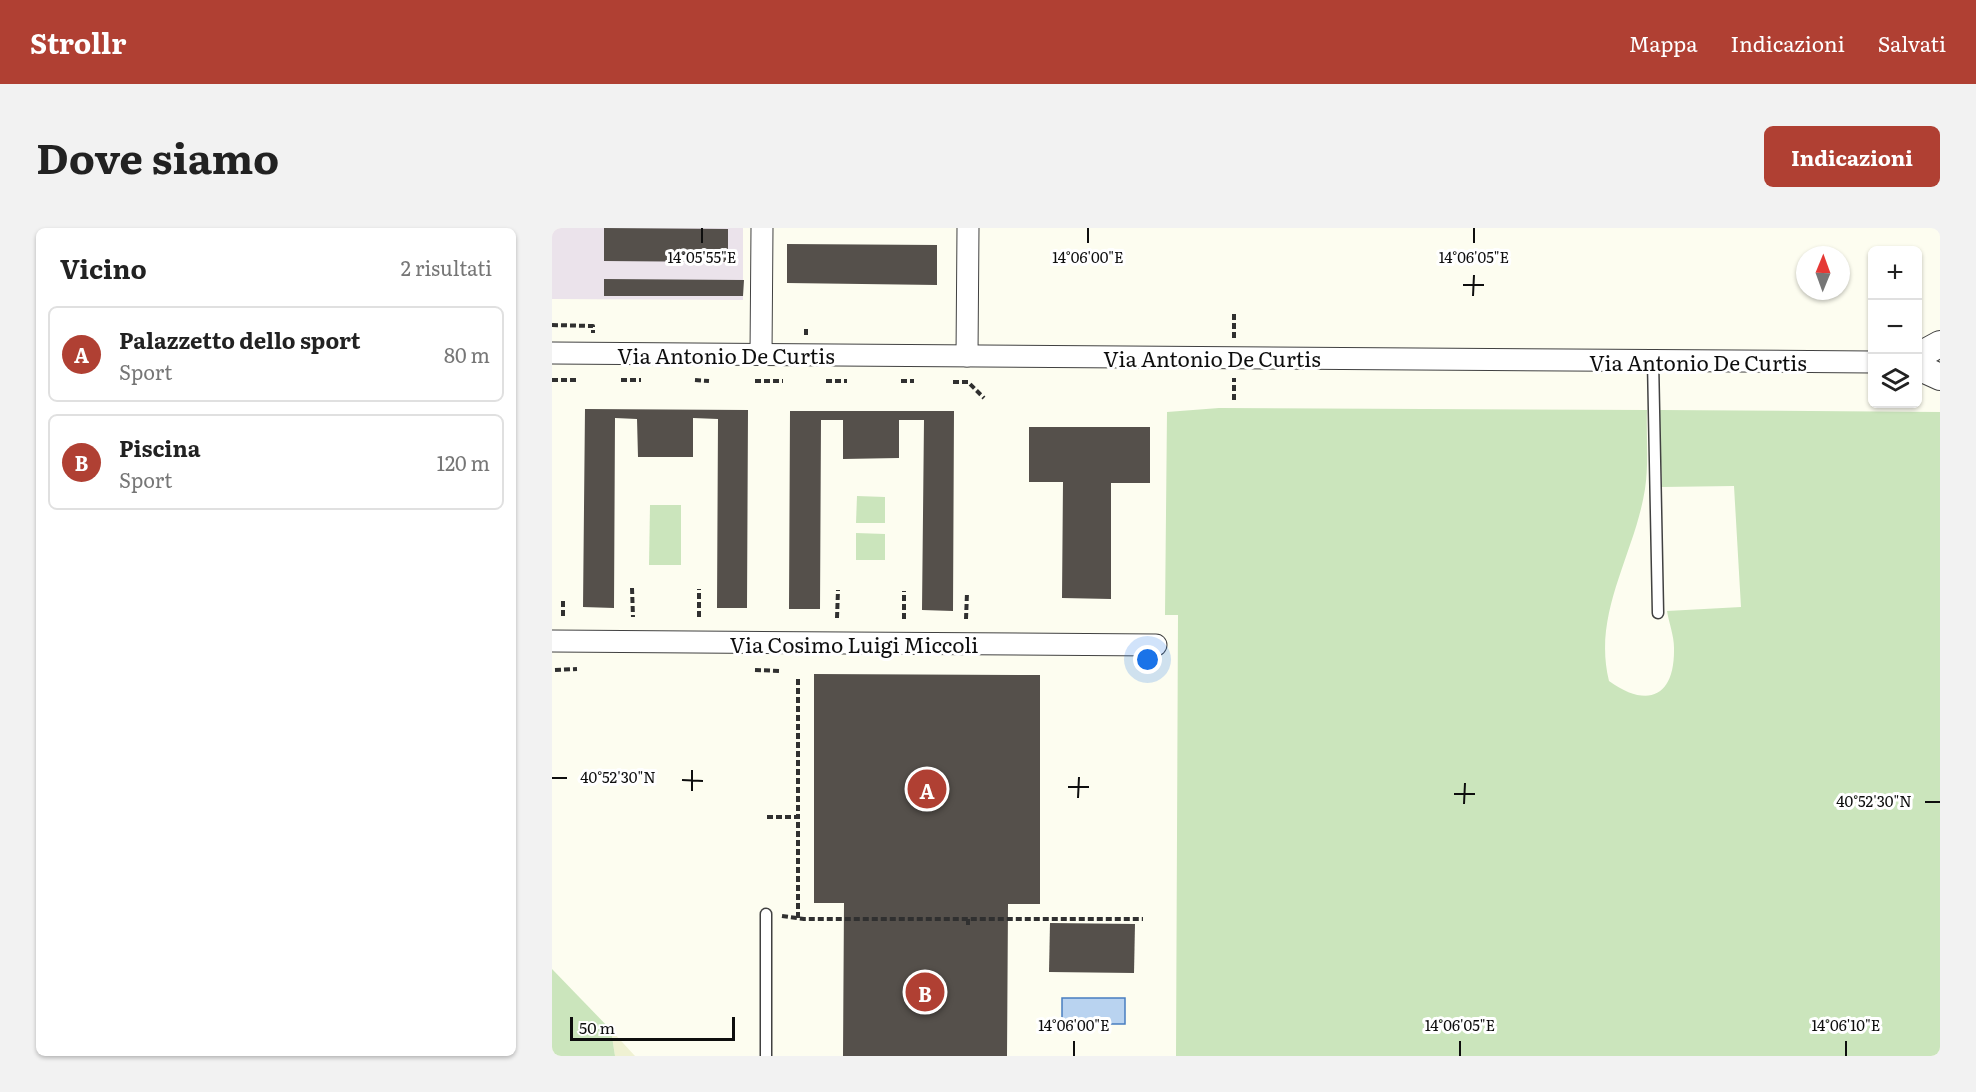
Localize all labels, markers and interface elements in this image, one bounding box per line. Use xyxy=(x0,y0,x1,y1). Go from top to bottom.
text: Strollr xyxy=(30,21,126,63)
text: Mappa xyxy=(1629,27,1698,58)
text: Indicazioni xyxy=(1731,27,1845,58)
text: Salvati xyxy=(1878,27,1946,58)
text: Dove siamo xyxy=(36,125,279,187)
button: Indicazioni xyxy=(1764,126,1940,187)
text: 14°05'55"E xyxy=(668,245,736,268)
text: 14°06'00"E xyxy=(1052,245,1124,268)
text: 14°06'05"E xyxy=(1439,245,1509,268)
north arrow xyxy=(1796,246,1850,300)
map controls xyxy=(1868,246,1922,408)
button: + xyxy=(1868,246,1922,300)
text: Vicino xyxy=(60,248,147,287)
text: 2 risultati xyxy=(401,252,492,282)
button: − xyxy=(1868,300,1922,354)
text: Palazzetto dello sport xyxy=(119,323,360,356)
text: A xyxy=(74,339,89,369)
text: 80 m xyxy=(444,339,490,369)
street label: Via Antonio De Curtis xyxy=(617,339,835,370)
street label: Via Antonio De Curtis xyxy=(1103,342,1321,373)
street label: Via Antonio De Curtis xyxy=(1589,346,1807,377)
button: layers xyxy=(1868,354,1922,408)
text: Sport xyxy=(119,356,172,386)
text: Piscina xyxy=(119,431,200,464)
text: B xyxy=(75,447,88,477)
text: 120 m xyxy=(437,447,490,477)
text: Sport xyxy=(119,464,172,494)
street label: Via Cosimo Luigi Miccoli xyxy=(730,628,978,659)
your location xyxy=(1133,645,1162,674)
text: 40°52'30"N xyxy=(580,765,656,788)
pin: A xyxy=(908,766,946,812)
text: 40°52'30"N xyxy=(1836,789,1912,812)
pin: B xyxy=(906,970,944,1014)
text: 14°06'00"E xyxy=(1038,1013,1110,1036)
text: 14°06'05"E xyxy=(1425,1013,1495,1036)
text: 14°06'10"E xyxy=(1812,1013,1880,1036)
scale bar xyxy=(570,1014,735,1042)
text: 50 m xyxy=(579,1015,615,1039)

